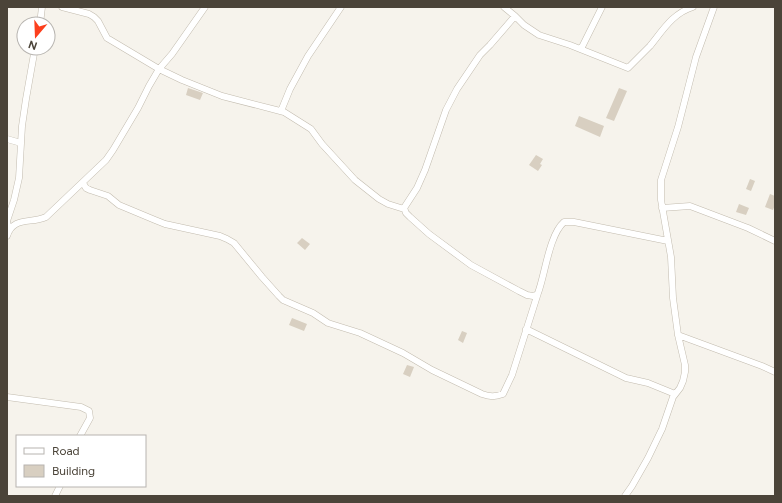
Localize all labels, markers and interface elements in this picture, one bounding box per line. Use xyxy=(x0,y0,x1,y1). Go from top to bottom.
north arrow xyxy=(16,16,56,56)
text: N xyxy=(27,37,39,53)
legend xyxy=(16,435,146,487)
text: Road xyxy=(52,444,80,458)
text: Building xyxy=(52,464,95,478)

